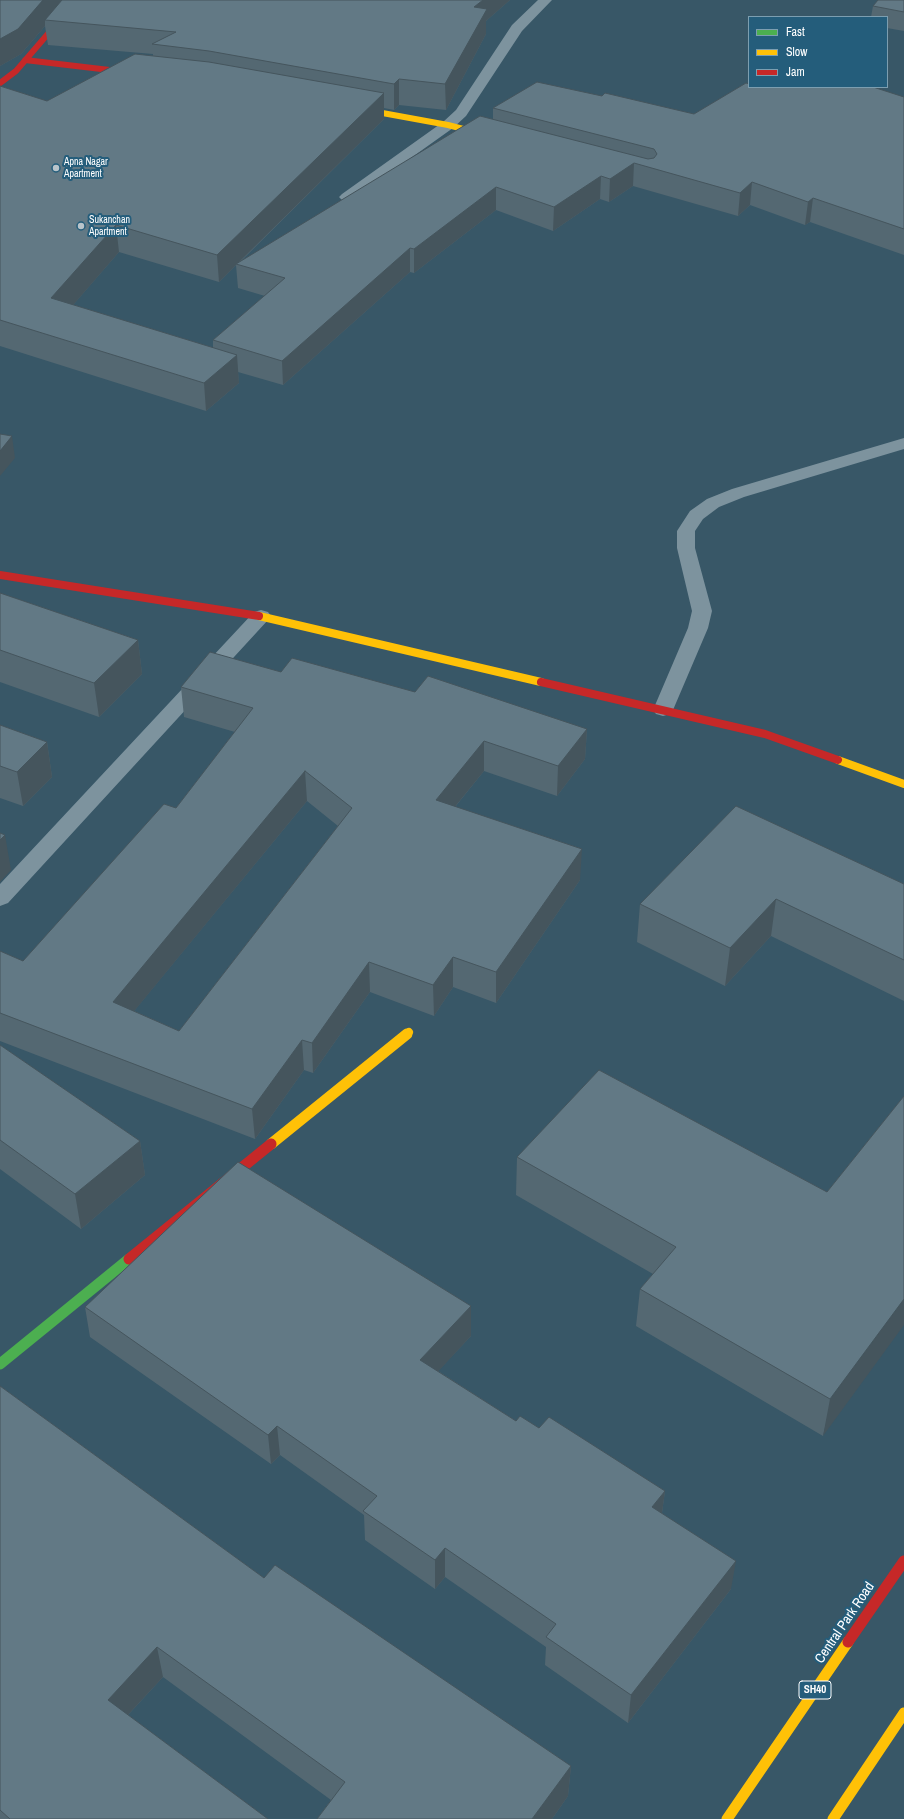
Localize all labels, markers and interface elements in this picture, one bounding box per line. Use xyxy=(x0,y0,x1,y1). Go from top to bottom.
legend xyxy=(748,16,888,88)
text: Fast xyxy=(786,24,805,40)
text: Slow xyxy=(786,44,807,60)
text: Jam xyxy=(786,64,805,80)
place label: Apna Nagar Apartment xyxy=(64,156,108,180)
marker: Apna Nagar Apartment xyxy=(51,163,61,173)
place label: Sukanchan Apartment xyxy=(89,214,130,238)
marker: Sukanchan Apartment xyxy=(76,221,86,231)
street label: Central Park Road xyxy=(812,1579,878,1667)
road number: SH40 xyxy=(799,1681,831,1699)

